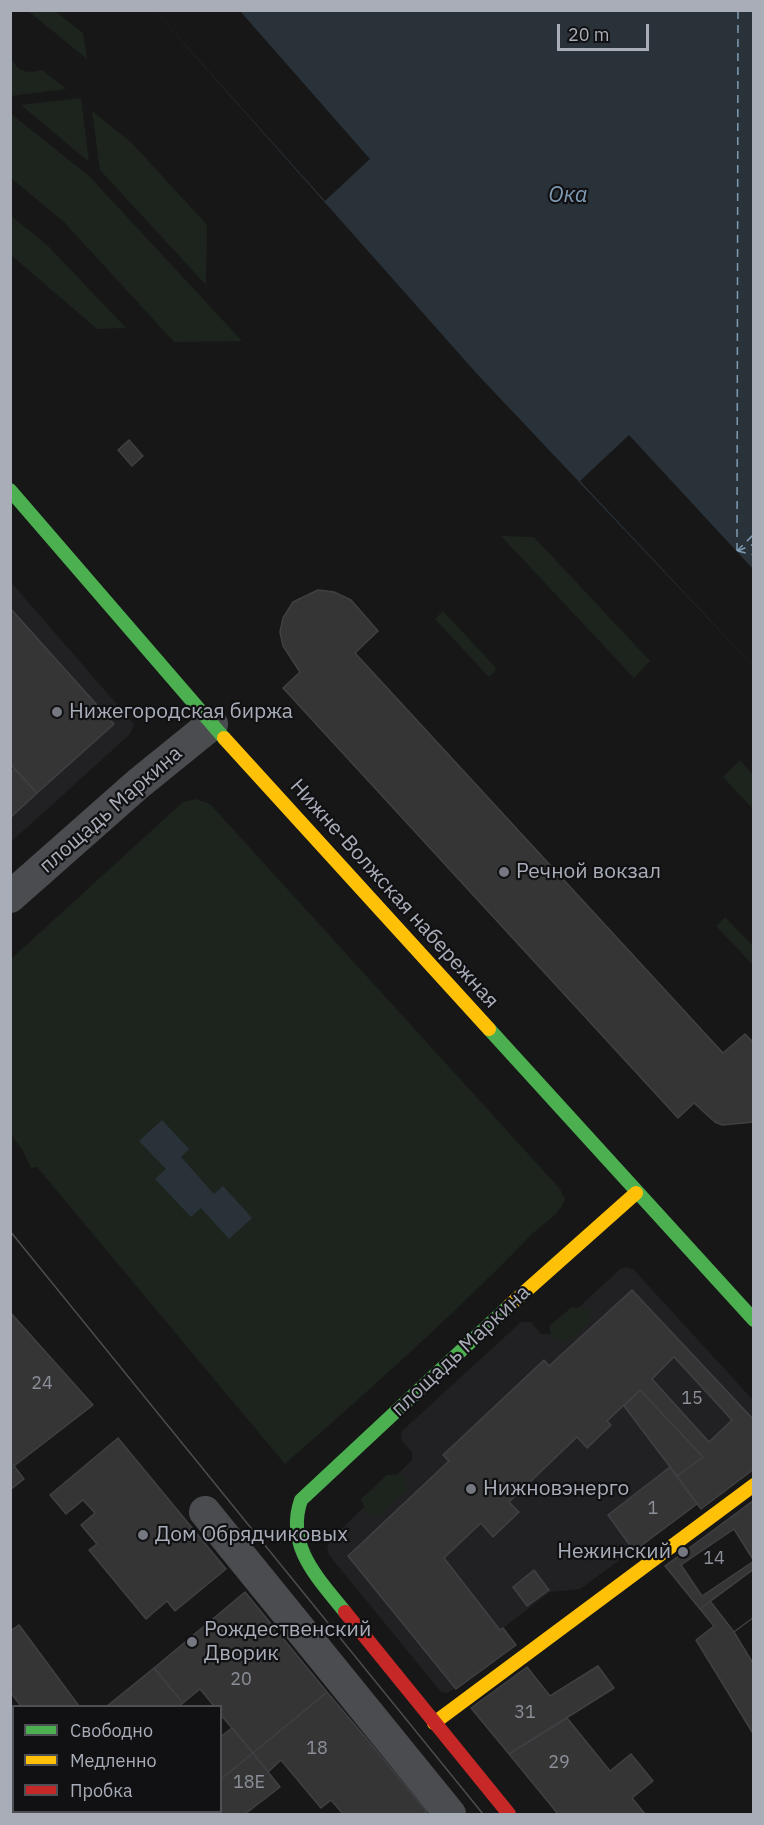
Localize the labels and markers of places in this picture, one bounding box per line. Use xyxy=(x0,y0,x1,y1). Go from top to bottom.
place label: Нижегородская биржа xyxy=(69,699,293,725)
marker: Нижегородская биржа xyxy=(50,705,64,719)
place label: Речной вокзал xyxy=(516,859,661,885)
marker: Речной вокзал xyxy=(497,865,511,879)
place label: Нижновэнерго xyxy=(483,1476,629,1502)
marker: Нижновэнерго xyxy=(464,1482,478,1496)
place label: Дом Обрядчиковых xyxy=(155,1522,348,1548)
marker: Дом Обрядчиковых xyxy=(136,1528,150,1542)
place label: Нежинский xyxy=(557,1539,671,1565)
marker: Нежинский xyxy=(676,1545,690,1559)
place label: Рождественский Дворик xyxy=(204,1617,371,1667)
marker: Рождественский Дворик xyxy=(185,1635,199,1649)

